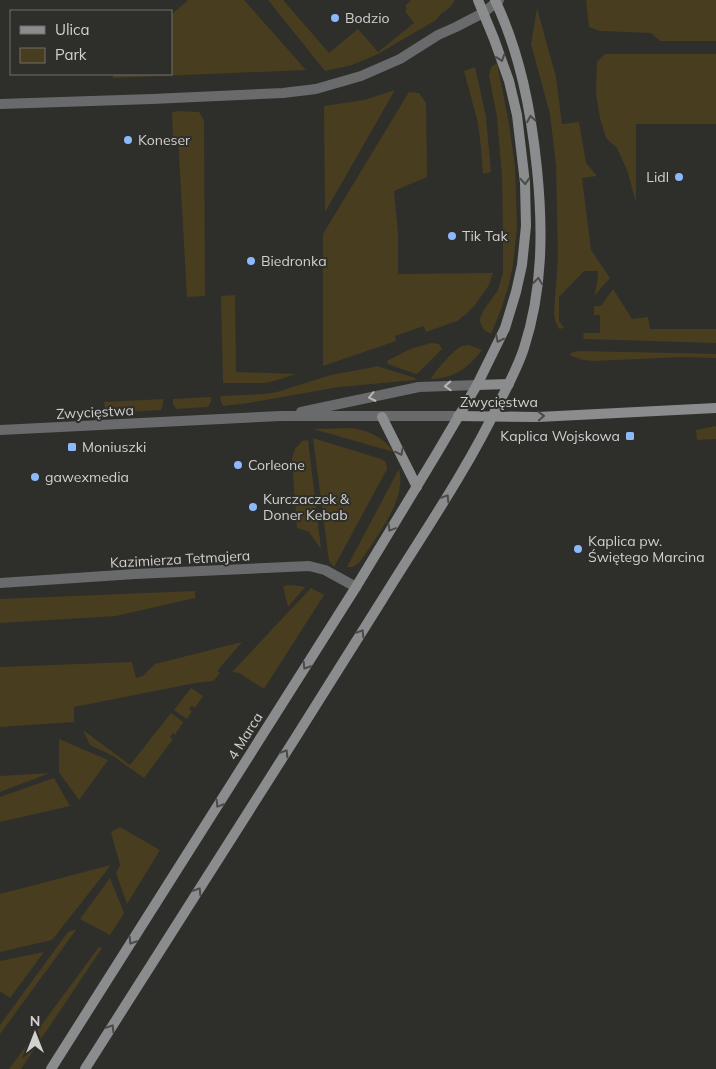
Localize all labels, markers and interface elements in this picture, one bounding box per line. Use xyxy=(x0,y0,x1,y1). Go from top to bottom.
place label: Bodzio xyxy=(345,9,390,27)
legend xyxy=(10,10,172,75)
marker: Bodzio xyxy=(329,12,341,24)
text: Ulica xyxy=(55,20,89,39)
text: Park xyxy=(55,45,87,64)
one-way arrow xyxy=(495,53,505,62)
one-way arrow xyxy=(526,115,537,123)
place label: Koneser xyxy=(138,131,191,149)
marker: Koneser xyxy=(122,134,134,146)
place label: Lidl xyxy=(646,168,669,186)
marker: Lidl xyxy=(673,171,685,183)
one-way arrow xyxy=(519,177,530,185)
place label: Tik Tak xyxy=(462,227,508,245)
marker: Tik Tak xyxy=(446,230,458,242)
place label: Biedronka xyxy=(261,252,327,270)
marker: Biedronka xyxy=(245,255,257,267)
one-way arrow xyxy=(532,277,543,285)
one-way arrow xyxy=(495,334,505,343)
one-way arrow xyxy=(444,381,452,391)
one-way arrow xyxy=(367,392,376,402)
street label: Zwycięstwa xyxy=(460,393,538,411)
street label: Zwycięstwa xyxy=(56,401,134,423)
one-way arrow xyxy=(538,411,546,422)
place label: Kaplica Wojskowa xyxy=(500,427,620,445)
marker: Kaplica Wojskowa xyxy=(624,430,636,442)
place label: Moniuszki xyxy=(82,438,146,456)
marker: Moniuszki xyxy=(66,441,78,453)
one-way arrow xyxy=(393,447,404,456)
place label: Corleone xyxy=(248,456,305,474)
marker: Corleone xyxy=(232,459,244,471)
place label: gawexmedia xyxy=(45,468,129,486)
marker: gawexmedia xyxy=(29,471,41,483)
place label: Kurczaczek & Doner Kebab xyxy=(263,490,350,524)
one-way arrow xyxy=(439,495,449,504)
marker: Kurczaczek & Doner Kebab xyxy=(247,501,259,513)
one-way arrow xyxy=(388,523,398,532)
place label: Kaplica pw. Świętego Marcina xyxy=(588,532,705,566)
marker: Kaplica pw. Świętego Marcina xyxy=(572,543,584,555)
street label: Kazimierza Tetmajera xyxy=(109,546,251,572)
one-way arrow xyxy=(355,630,365,639)
one-way arrow xyxy=(302,661,312,670)
street label: 4 Marca xyxy=(223,709,267,763)
one-way arrow xyxy=(279,750,289,759)
one-way arrow xyxy=(216,798,225,808)
one-way arrow xyxy=(192,887,201,896)
one-way arrow xyxy=(129,936,139,945)
north arrow xyxy=(10,1009,60,1059)
text: N xyxy=(30,1012,40,1030)
one-way arrow xyxy=(105,1024,114,1033)

